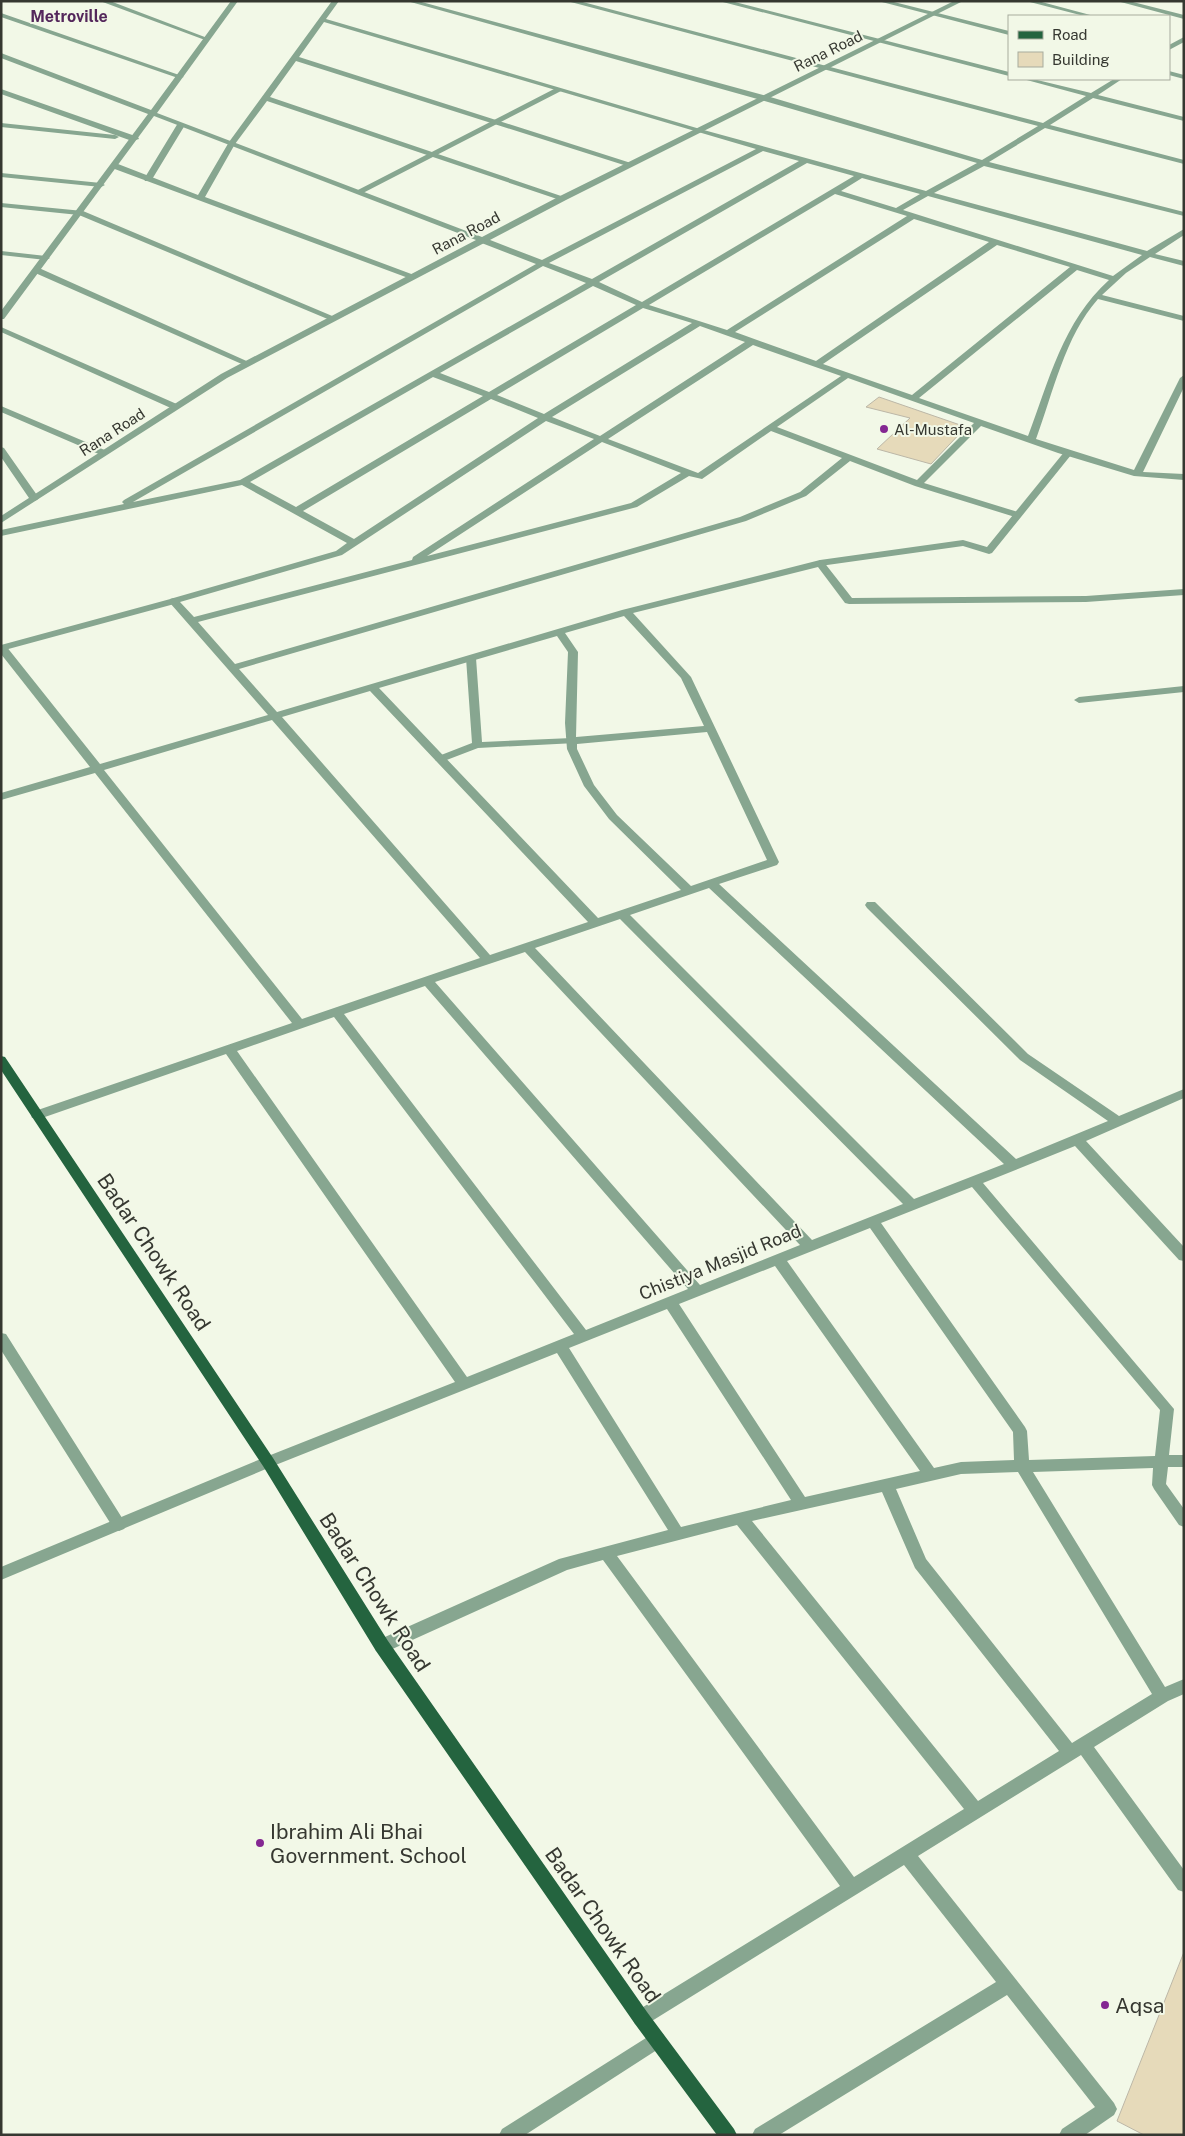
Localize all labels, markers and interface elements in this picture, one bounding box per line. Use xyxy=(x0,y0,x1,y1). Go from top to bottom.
district label: Metroville xyxy=(30,7,108,26)
legend xyxy=(1008,15,1170,80)
text: Road xyxy=(1052,26,1088,43)
street label: Rana Road xyxy=(791,27,865,75)
text: Building xyxy=(1052,51,1110,68)
street label: Rana Road xyxy=(429,208,503,258)
street label: Rana Road xyxy=(76,405,148,459)
place label: Al-Mustafa xyxy=(894,421,972,438)
marker: Al-Mustafa xyxy=(878,423,890,435)
street label: Badar Chowk Road xyxy=(92,1169,216,1335)
street label: Chistiya Masjid Road xyxy=(636,1220,804,1304)
street label: Badar Chowk Road xyxy=(314,1508,436,1676)
place label: Ibrahim Ali Bhai Government. School xyxy=(270,1819,467,1868)
marker: Ibrahim Ali Bhai Government. School xyxy=(254,1837,266,1849)
street label: Badar Chowk Road xyxy=(540,1842,666,2008)
place label: Aqsa xyxy=(1115,1993,1164,2018)
marker: Aqsa xyxy=(1099,1999,1111,2011)

